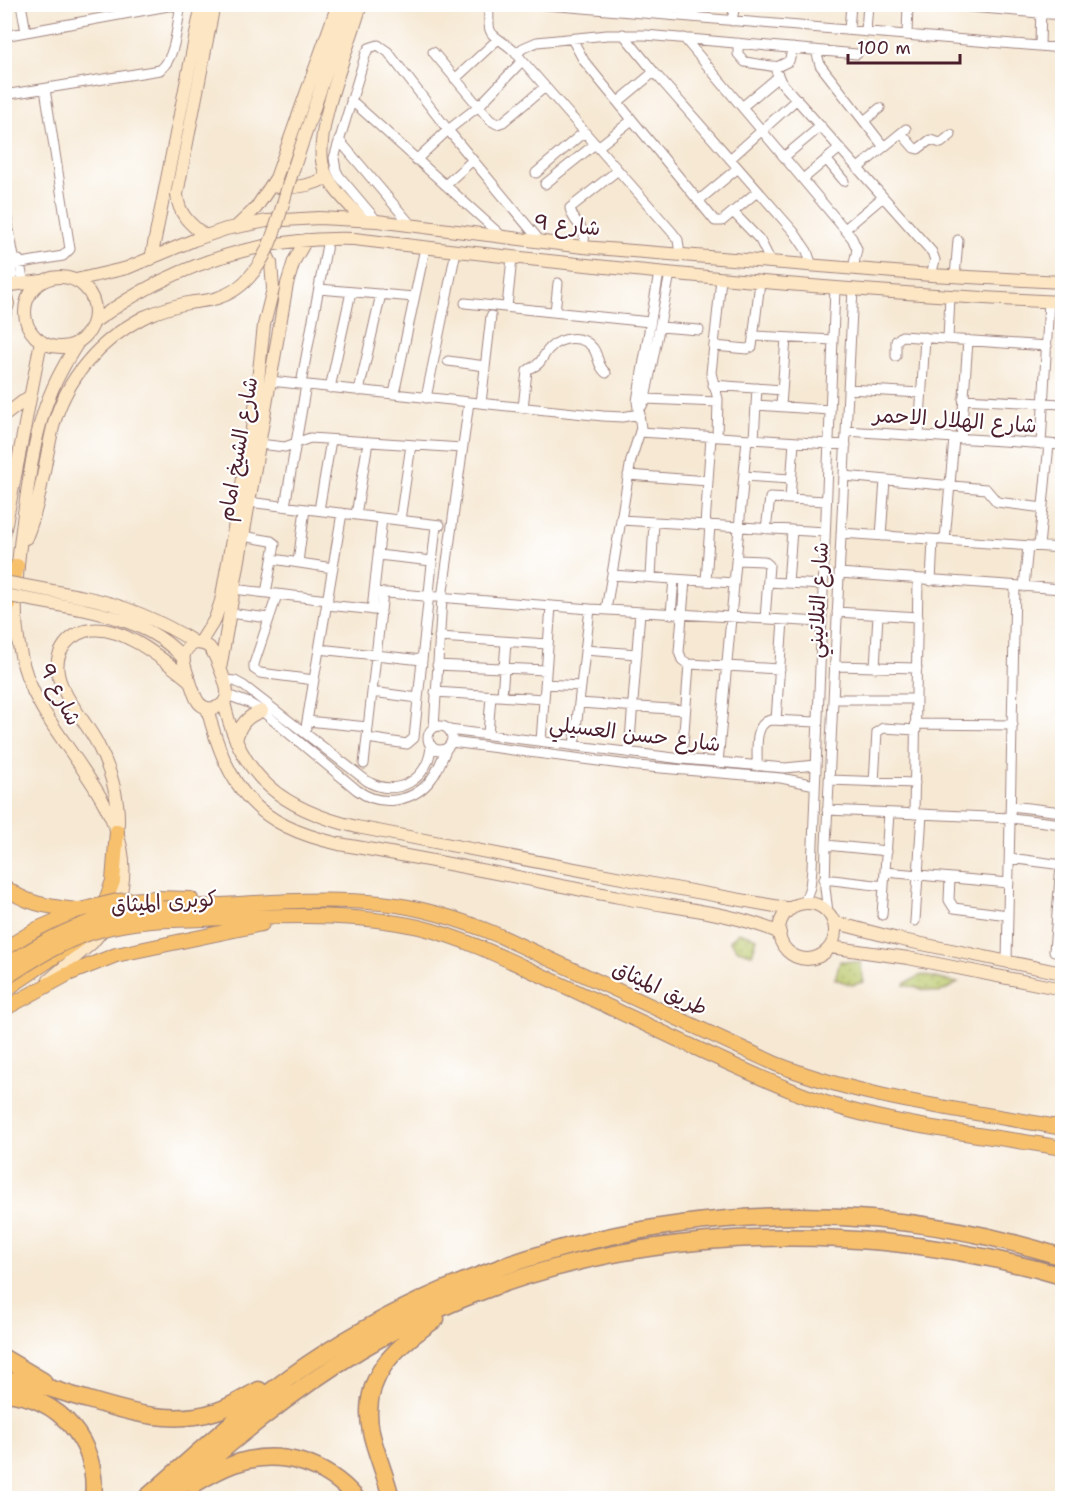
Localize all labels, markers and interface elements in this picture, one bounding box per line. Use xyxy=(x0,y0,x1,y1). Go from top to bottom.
scale bar xyxy=(848,27,960,65)
text: 100 m xyxy=(857,36,911,60)
street label: شارع 9 xyxy=(532,208,602,243)
street label: شارع الشيخ امام xyxy=(212,375,266,524)
street label: شارع الهلال الاحمر xyxy=(870,400,1038,441)
street label: شارع التلاتيني xyxy=(801,541,840,659)
street label: شارع 9 xyxy=(31,658,88,731)
street label: شارع حسن العسيلي xyxy=(547,710,722,763)
street label: كوبرى الميثاق xyxy=(110,884,218,920)
street label: طريق الميثاق xyxy=(608,954,712,1022)

